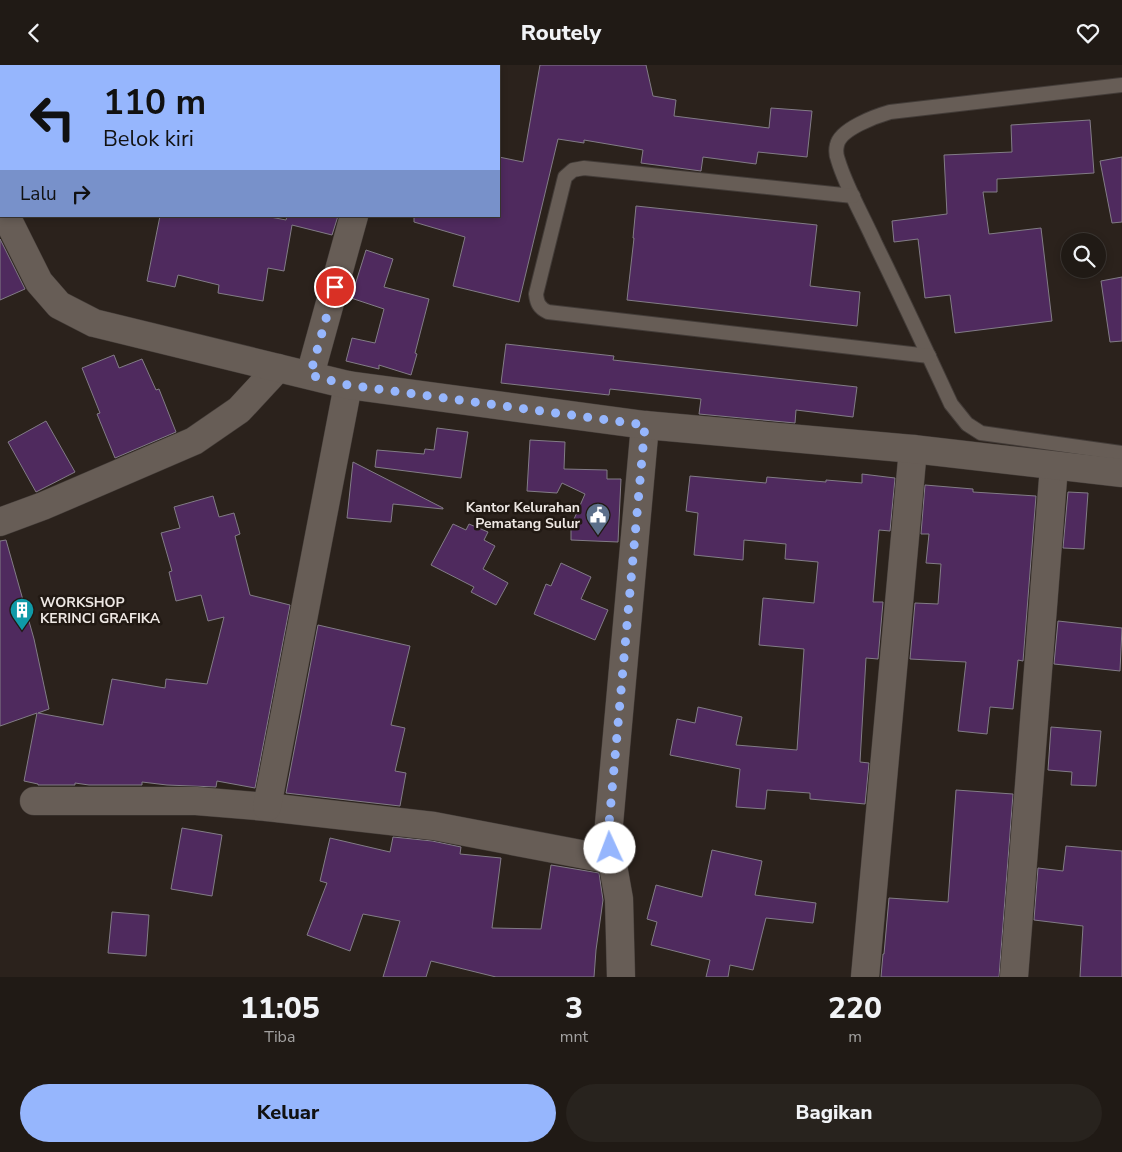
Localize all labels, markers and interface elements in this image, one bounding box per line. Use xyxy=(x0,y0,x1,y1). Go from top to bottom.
text: Routely xyxy=(521,18,601,48)
icon: back xyxy=(20,19,48,47)
icon: heart xyxy=(1074,19,1102,47)
text: 110 m xyxy=(103,79,206,126)
icon: left xyxy=(20,85,85,150)
text: Belok kiri xyxy=(103,124,194,154)
icon: right xyxy=(67,180,95,208)
text: Lalu xyxy=(20,181,57,207)
map controls xyxy=(1061,233,1106,278)
button: search xyxy=(1061,233,1106,278)
pin xyxy=(314,266,356,308)
icon: arrive xyxy=(321,273,349,301)
place label: Kantor Kelurahan Pematang Sulur xyxy=(466,498,581,533)
public building icon: Kantor Kelurahan Pematang Sulur xyxy=(585,502,611,536)
place label: WORKSHOP KERINCI GRAFIKA xyxy=(40,593,161,628)
building icon: WORKSHOP KERINCI GRAFIKA xyxy=(9,597,35,631)
position arrow xyxy=(583,821,635,873)
text: 11:05 xyxy=(240,988,320,1029)
text: 3 xyxy=(565,988,583,1029)
text: 220 xyxy=(828,988,882,1029)
text: Tiba xyxy=(264,1026,295,1048)
text: mnt xyxy=(560,1026,588,1048)
text: m xyxy=(848,1026,862,1048)
button: Keluar xyxy=(20,1084,556,1142)
button: Bagikan xyxy=(566,1084,1102,1142)

